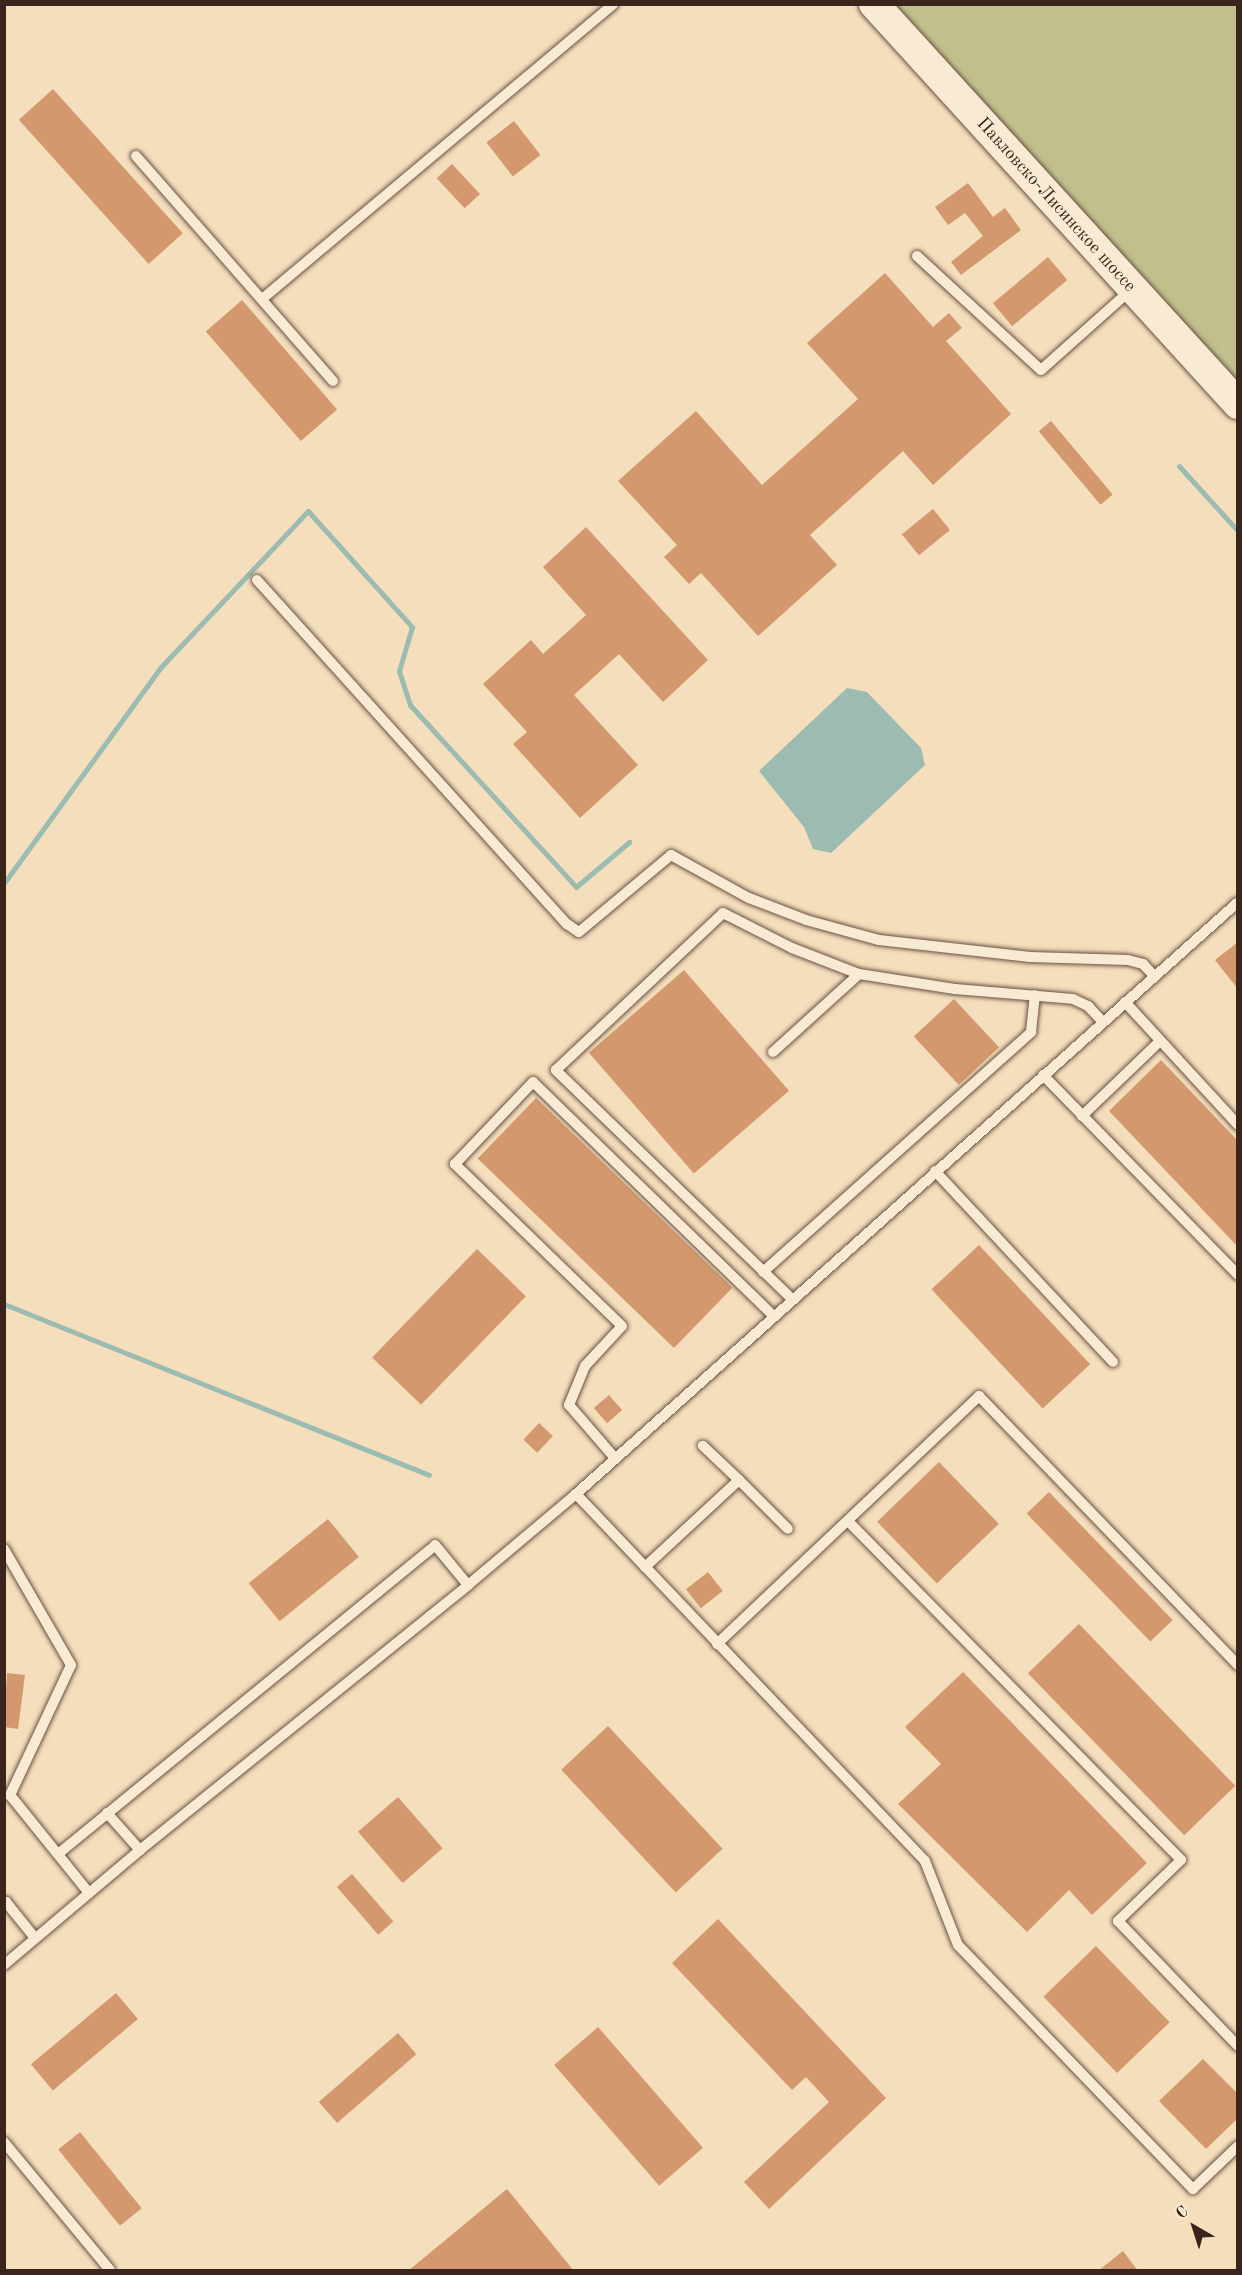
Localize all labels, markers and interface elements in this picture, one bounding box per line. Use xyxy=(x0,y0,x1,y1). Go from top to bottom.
street label: Павловско-Лисинское шоссе xyxy=(972,113,1140,297)
north arrow xyxy=(1164,2197,1224,2257)
text: С xyxy=(1174,2203,1192,2223)

